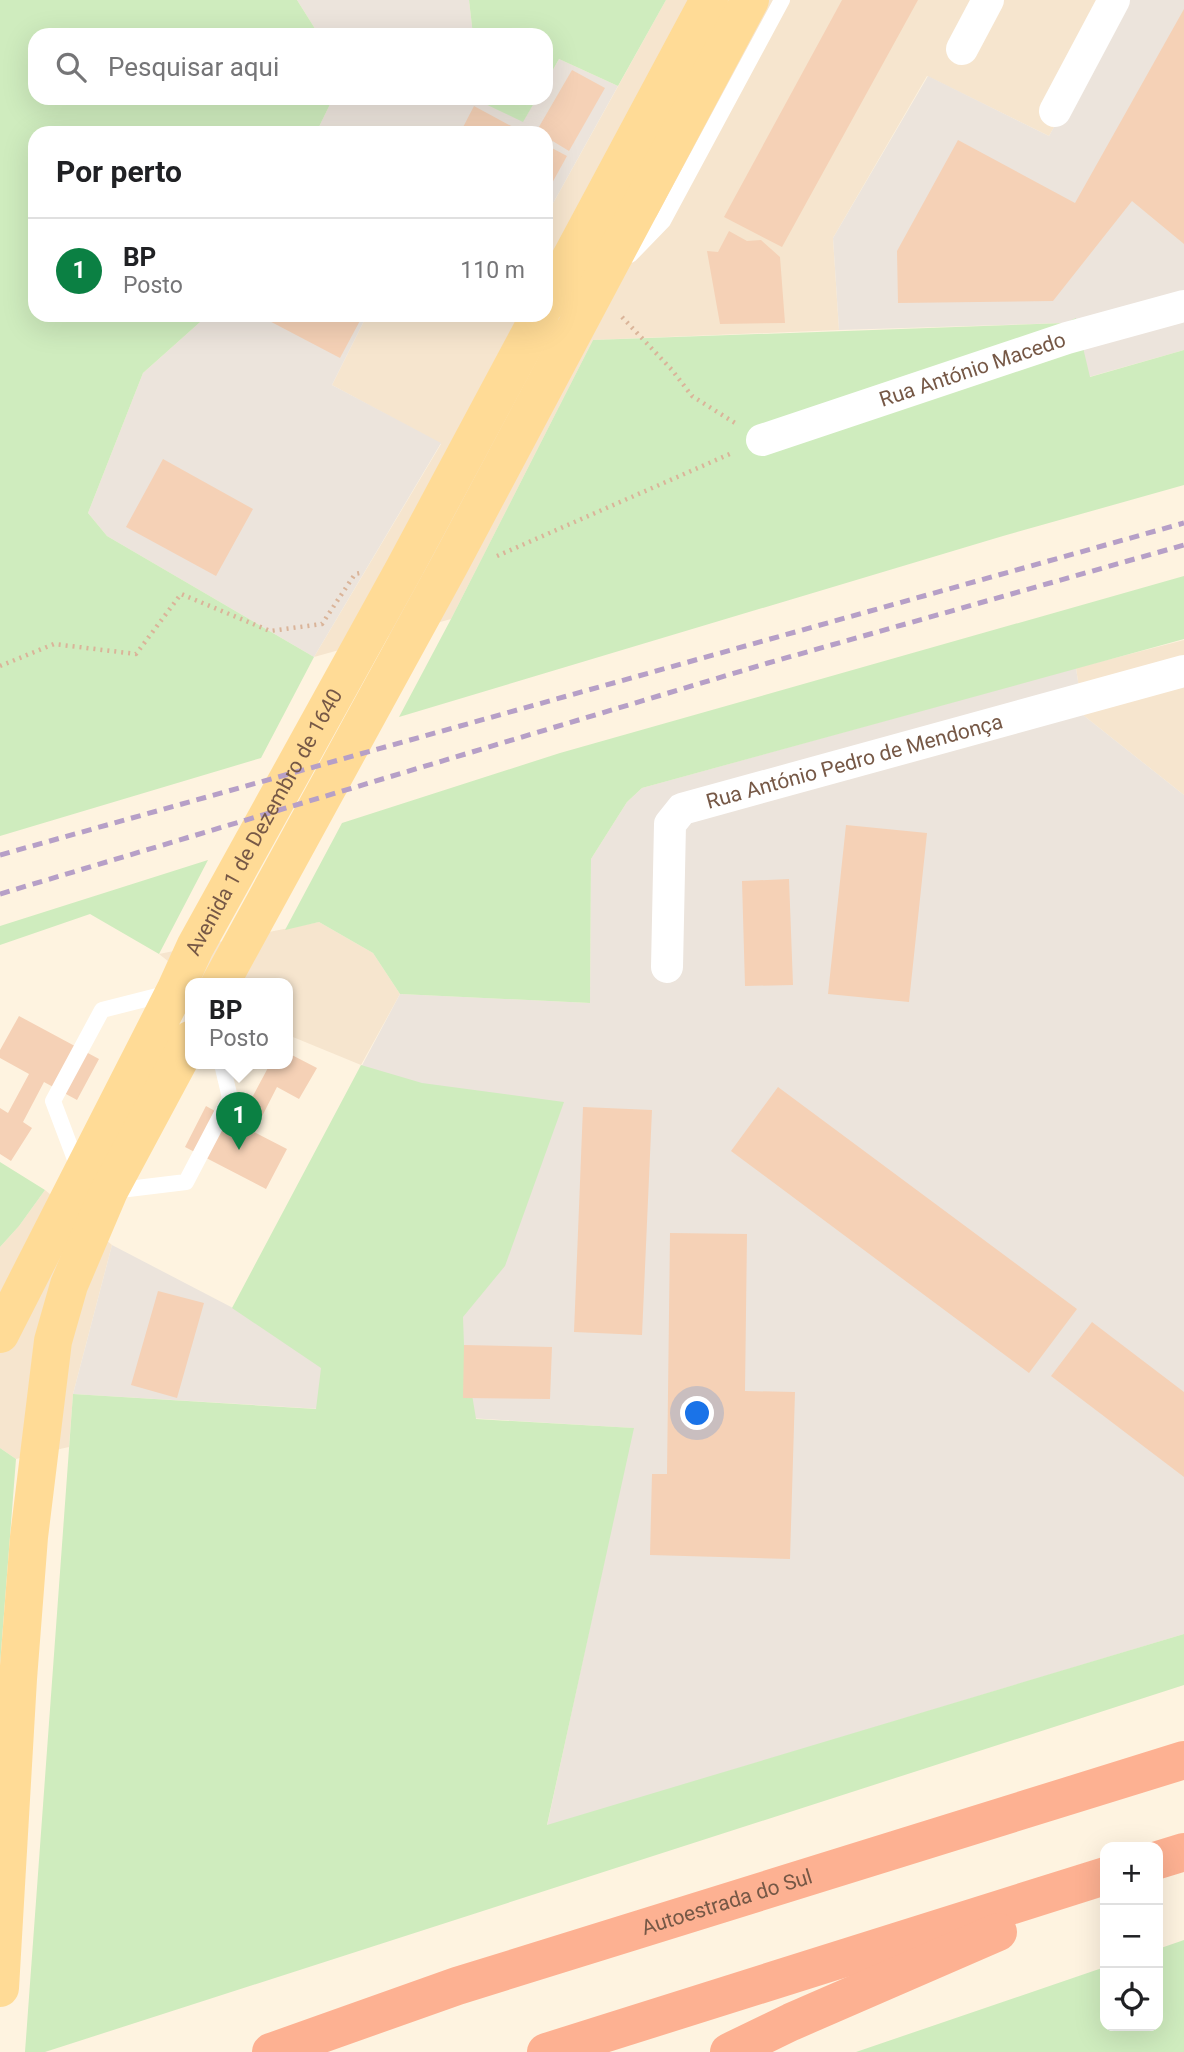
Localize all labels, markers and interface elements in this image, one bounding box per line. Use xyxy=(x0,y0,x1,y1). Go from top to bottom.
search box xyxy=(28,28,553,105)
icon: search xyxy=(52,48,90,86)
text: Pesquisar aqui xyxy=(108,52,279,82)
text: Por perto xyxy=(56,154,182,189)
text: BP xyxy=(123,242,156,272)
text: 1 xyxy=(72,257,86,284)
text: 110 m xyxy=(460,257,525,284)
text: Posto xyxy=(123,272,183,299)
street label: Rua António Macedo xyxy=(876,327,1069,412)
street label: Avenida 1 de Dezembro de 1640 xyxy=(181,685,347,959)
street label: Rua António Pedro de Mendonça xyxy=(703,709,1005,814)
popup xyxy=(185,978,293,1069)
text: BP xyxy=(209,995,242,1025)
text: Posto xyxy=(209,1025,269,1052)
pin: 1 xyxy=(216,1092,262,1150)
your location xyxy=(680,1396,714,1430)
map controls xyxy=(1100,1842,1163,2031)
button: + xyxy=(1100,1842,1163,1905)
street label: Autoestrada do Sul xyxy=(639,1864,815,1940)
button: − xyxy=(1100,1905,1163,1968)
button: locate xyxy=(1100,1968,1163,2031)

